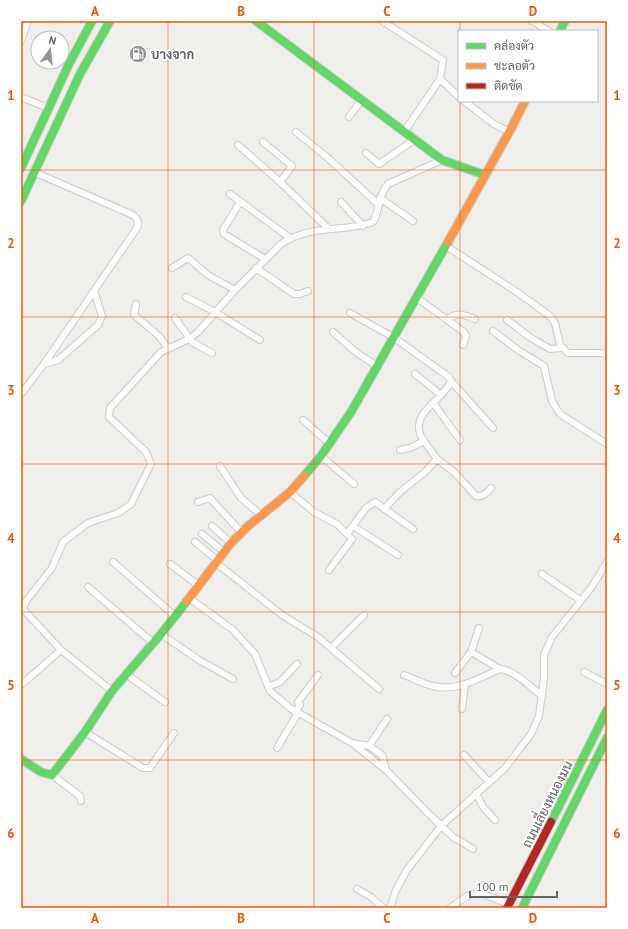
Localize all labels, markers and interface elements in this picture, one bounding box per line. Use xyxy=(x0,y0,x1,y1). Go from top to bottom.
text: A xyxy=(91,3,99,20)
text: B xyxy=(237,3,245,20)
text: C xyxy=(383,3,391,20)
text: D xyxy=(529,3,537,20)
north arrow xyxy=(30,30,70,70)
legend xyxy=(458,30,598,102)
text: N xyxy=(47,33,58,48)
text: คล่องตัว xyxy=(494,38,534,53)
fuel station icon: บางจาก xyxy=(128,44,148,64)
place label: บางจาก xyxy=(151,46,194,63)
text: ชะลอตัว xyxy=(494,58,535,73)
text: ติดขัด xyxy=(494,78,523,93)
text: 1 xyxy=(7,87,15,104)
text: 1 xyxy=(613,87,621,104)
text: 2 xyxy=(7,235,15,252)
text: 2 xyxy=(613,235,621,252)
text: 3 xyxy=(7,382,15,399)
text: 3 xyxy=(613,382,621,399)
text: 4 xyxy=(7,530,15,547)
text: 4 xyxy=(613,530,621,547)
text: 5 xyxy=(7,677,15,694)
text: 5 xyxy=(613,677,621,694)
street label: ถนนเลี่ยงหนองมน xyxy=(515,756,577,851)
text: 6 xyxy=(7,825,15,842)
text: 6 xyxy=(613,825,621,842)
scale bar xyxy=(470,873,557,899)
text: 100 m xyxy=(476,879,509,894)
text: A xyxy=(91,910,99,927)
text: B xyxy=(237,910,245,927)
text: C xyxy=(383,910,391,927)
text: D xyxy=(529,910,537,927)

